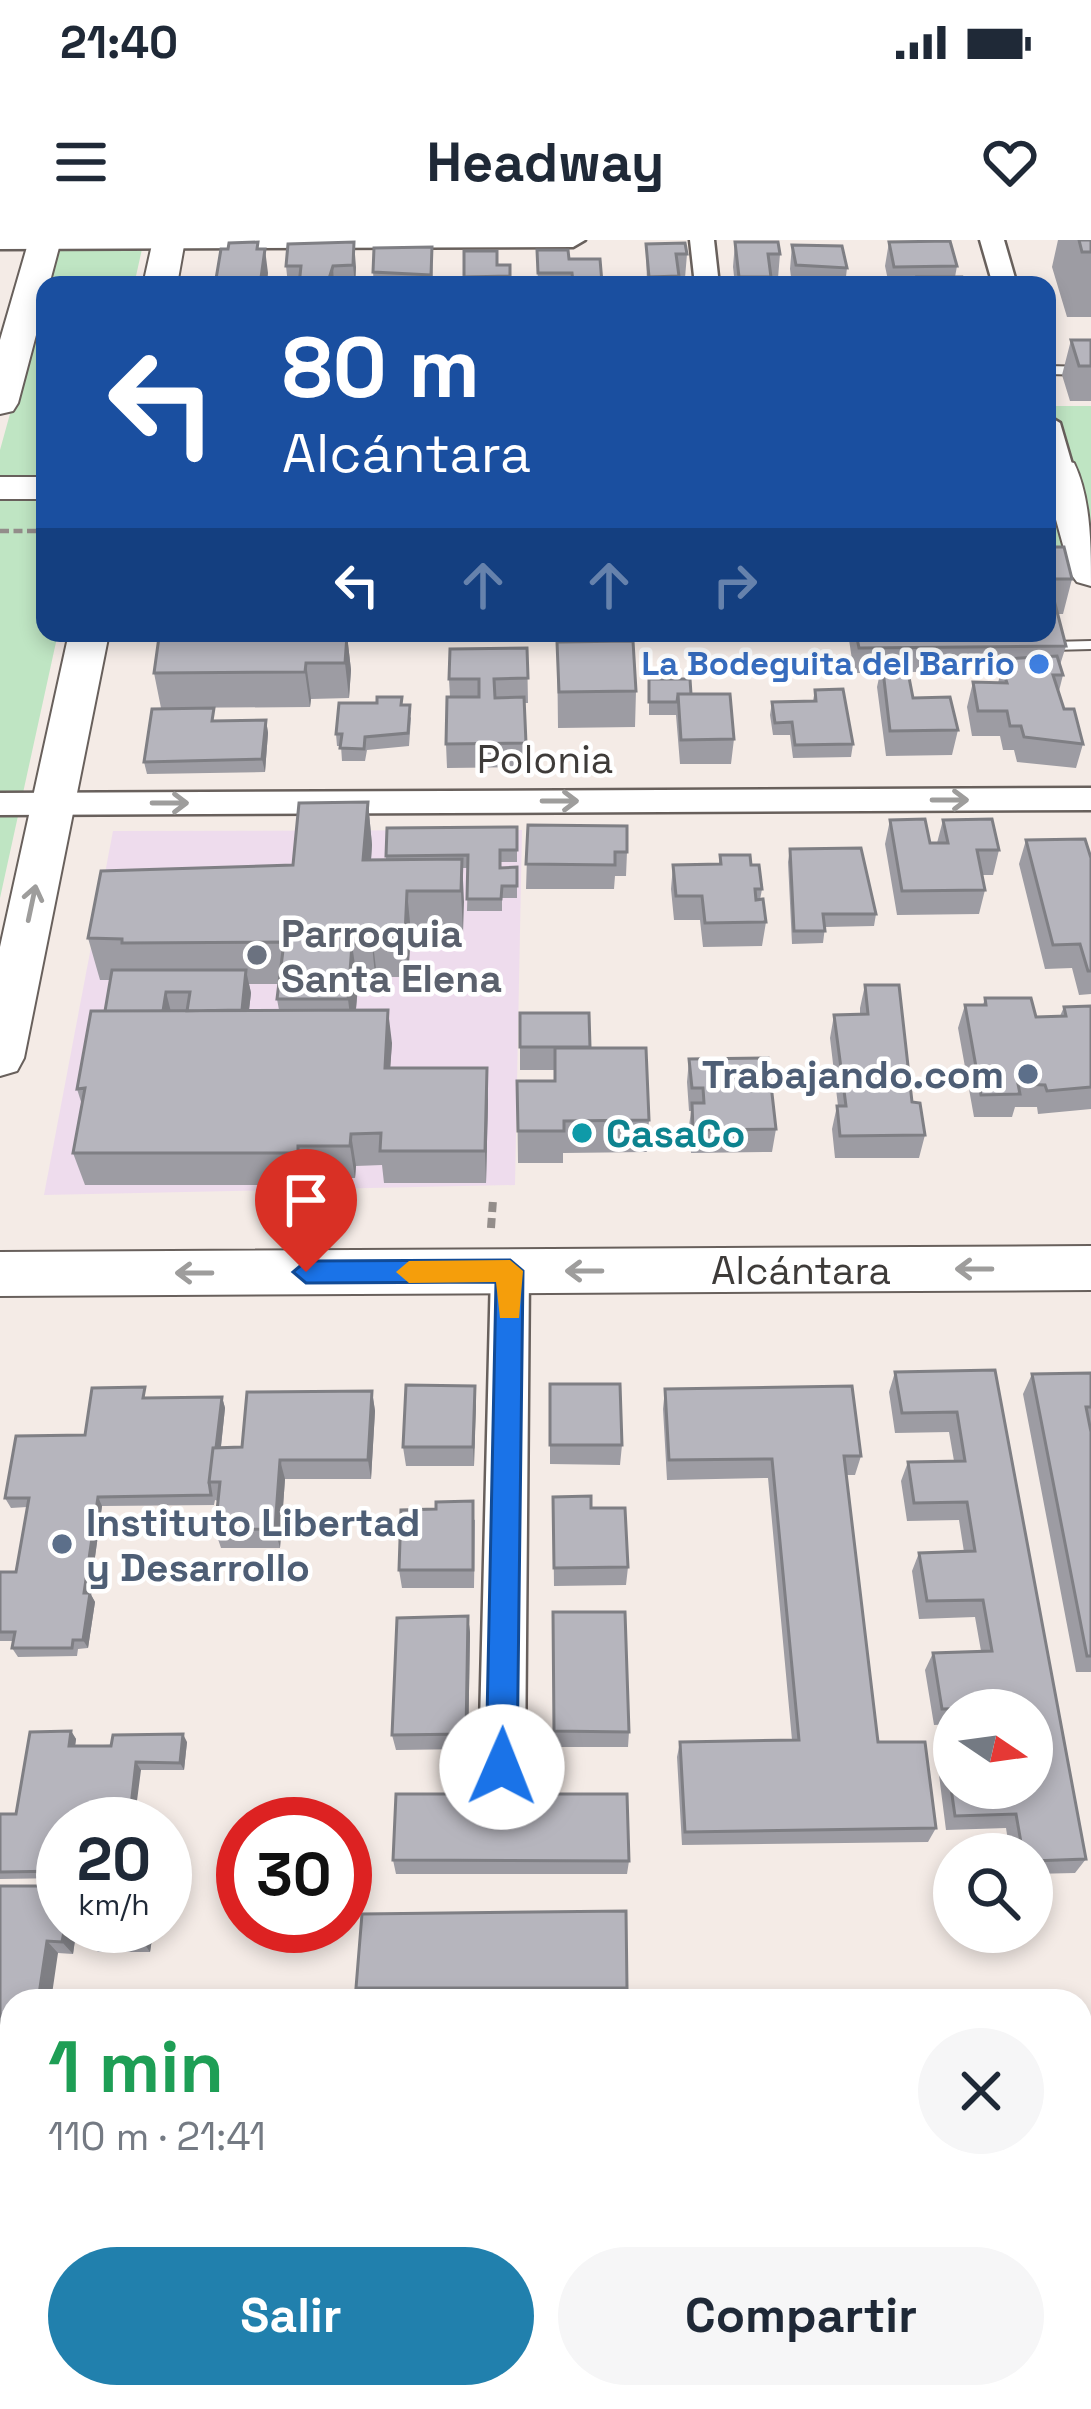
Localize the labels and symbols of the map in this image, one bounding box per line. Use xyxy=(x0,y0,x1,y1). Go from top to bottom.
place label: La Bodeguita del Barrio xyxy=(641,643,1015,685)
marker: La Bodeguita del Barrio xyxy=(1026,651,1052,677)
street label: Polonia xyxy=(477,735,613,784)
one-way arrow xyxy=(930,789,969,811)
one-way arrow xyxy=(540,790,579,812)
one-way arrow xyxy=(150,792,189,814)
one-way arrow xyxy=(22,884,44,923)
place label: Parroquia Santa Elena xyxy=(281,909,502,1003)
marker: Parroquia Santa Elena xyxy=(244,942,270,968)
place label: Trabajando.com xyxy=(702,1050,1004,1099)
marker: Trabajando.com xyxy=(1015,1061,1041,1087)
place label: CasaCo xyxy=(606,1109,745,1158)
marker: CasaCo xyxy=(569,1120,595,1146)
pin xyxy=(255,1149,357,1272)
street label: Alcántara xyxy=(711,1246,891,1295)
one-way arrow xyxy=(955,1257,994,1280)
one-way arrow xyxy=(565,1260,604,1282)
one-way arrow xyxy=(175,1262,214,1284)
place label: Instituto Libertad y Desarrollo xyxy=(86,1498,420,1592)
marker: Instituto Libertad y Desarrollo xyxy=(49,1531,75,1557)
north arrow xyxy=(933,1689,1053,1809)
position arrow xyxy=(439,1704,565,1830)
speed limit sign: 30 xyxy=(216,1797,372,1953)

